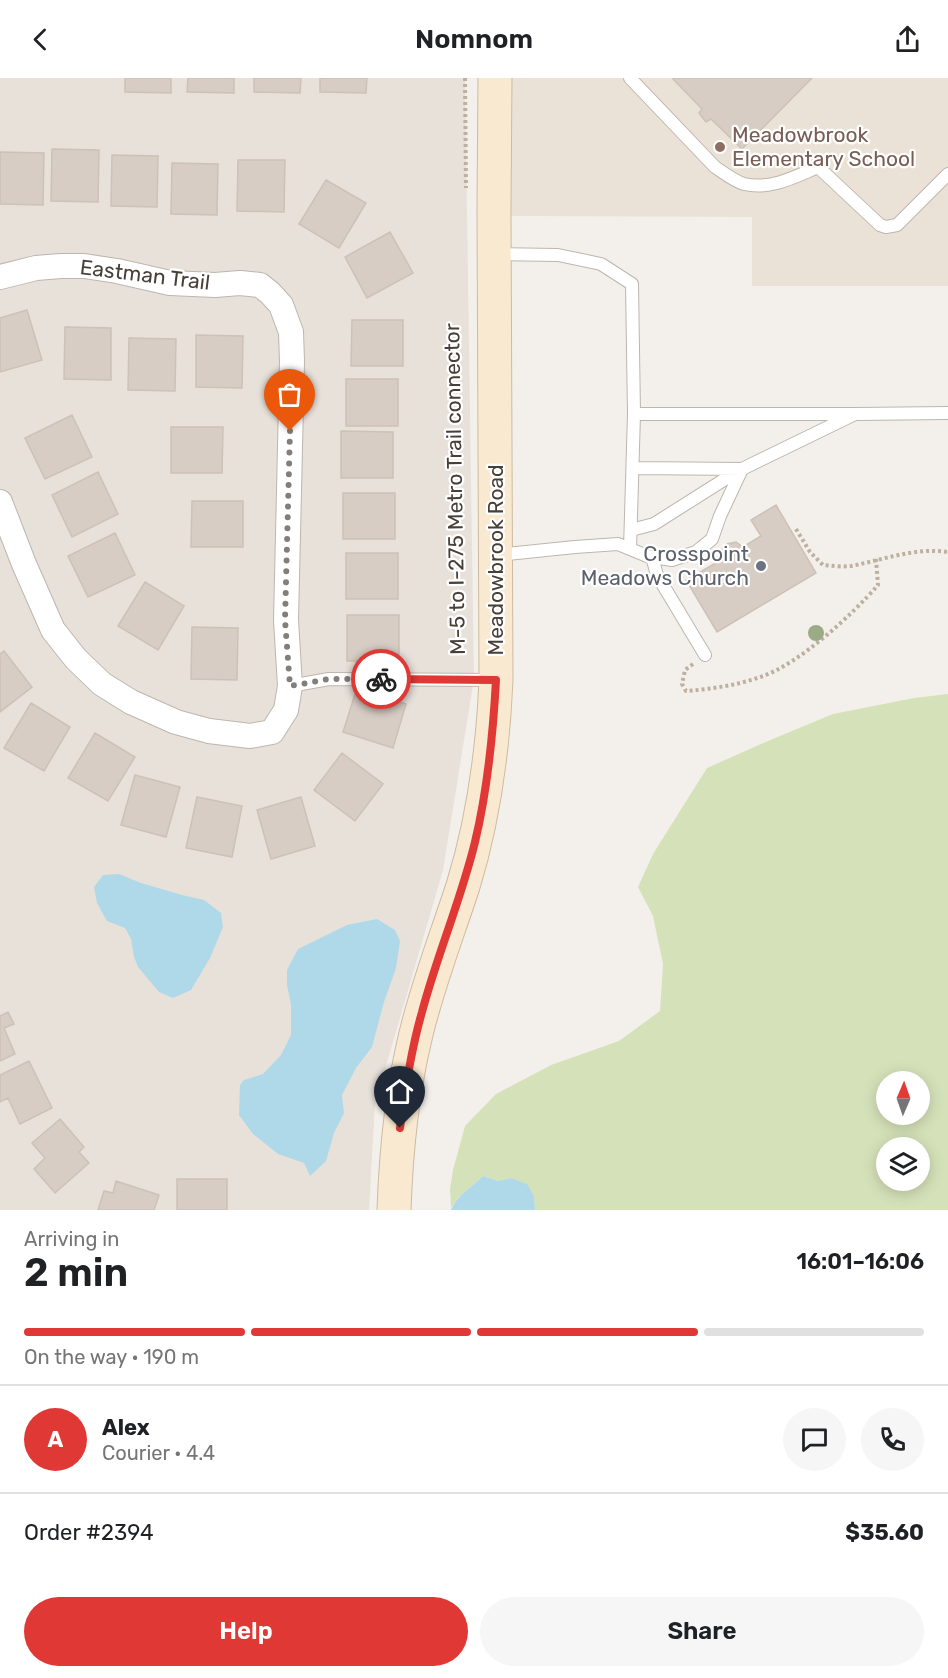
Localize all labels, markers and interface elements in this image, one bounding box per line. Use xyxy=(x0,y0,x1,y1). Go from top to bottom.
icon: back xyxy=(24,23,57,56)
text: Nomnom xyxy=(415,23,533,55)
icon: share xyxy=(891,23,924,56)
place label: Meadowbrook Elementary School xyxy=(732,122,915,171)
marker: Meadowbrook Elementary School xyxy=(713,140,727,154)
street label: Eastman Trail xyxy=(79,254,212,295)
street label: M-5 to I-275 Metro Trail connector xyxy=(439,323,470,655)
pin xyxy=(264,369,315,431)
icon: bag xyxy=(273,378,306,411)
street label: Meadowbrook Road xyxy=(483,464,508,656)
place label: Crosspoint Meadows Church xyxy=(581,541,749,590)
marker: Crosspoint Meadows Church xyxy=(754,559,768,573)
courier xyxy=(351,649,411,709)
icon: bike xyxy=(365,663,398,696)
pin xyxy=(374,1066,425,1128)
north arrow xyxy=(876,1071,930,1125)
map controls xyxy=(876,1071,930,1191)
icon: home xyxy=(383,1075,416,1108)
button: layers xyxy=(876,1137,930,1191)
text: Arriving in xyxy=(24,1227,119,1251)
text: 16:01–16:06 xyxy=(797,1248,924,1275)
text: 2 min xyxy=(24,1250,128,1296)
text: On the way · 190 m xyxy=(24,1345,199,1369)
button: chat xyxy=(783,1408,846,1471)
button: phone xyxy=(861,1408,924,1471)
text: Alex xyxy=(102,1414,150,1441)
text: A xyxy=(48,1426,63,1453)
text: Courier · 4.4 xyxy=(102,1441,215,1465)
text: Order #2394 xyxy=(24,1519,154,1546)
text: $35.60 xyxy=(845,1519,924,1546)
button: Help xyxy=(24,1597,468,1666)
button: Share xyxy=(480,1597,924,1666)

